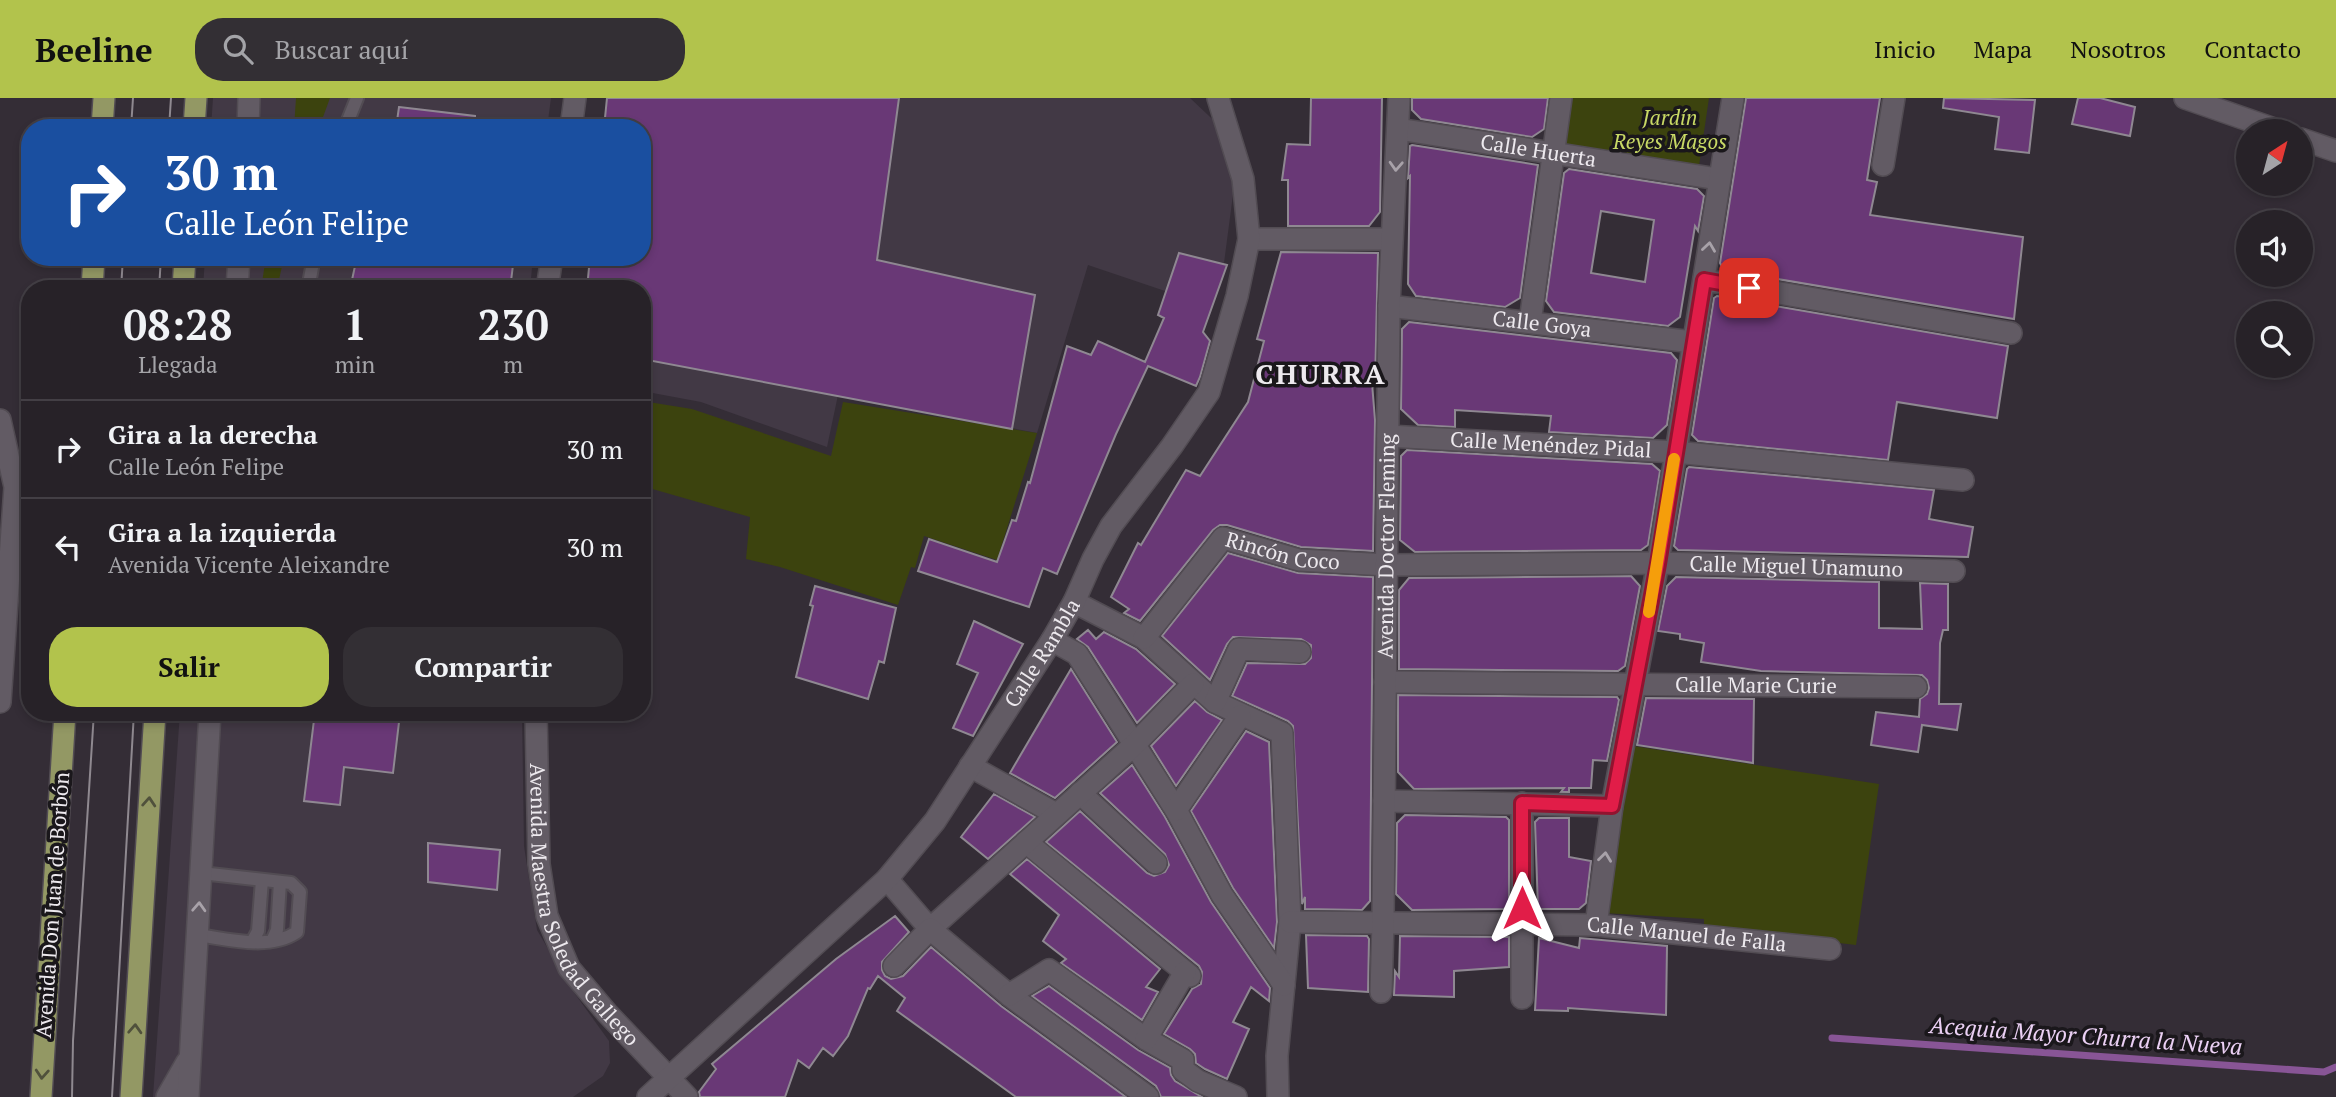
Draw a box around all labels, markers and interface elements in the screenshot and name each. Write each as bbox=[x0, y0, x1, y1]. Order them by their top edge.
search box bbox=[195, 18, 685, 81]
text: Beeline bbox=[35, 28, 153, 71]
icon: search bbox=[219, 30, 257, 68]
text: Buscar aquí bbox=[275, 32, 409, 66]
text: Inicio bbox=[1874, 33, 1936, 65]
text: Mapa bbox=[1974, 33, 2032, 65]
text: Nosotros bbox=[2070, 33, 2166, 65]
text: Contacto bbox=[2204, 33, 2301, 65]
park label: Jardín Reyes Magos bbox=[1612, 103, 1727, 155]
north arrow bbox=[2236, 119, 2314, 196]
map controls bbox=[2236, 119, 2313, 378]
street label: Calle Huerta bbox=[1479, 127, 1599, 173]
text: 30 m bbox=[164, 139, 278, 204]
icon: right bbox=[49, 147, 140, 238]
one-way arrow bbox=[1389, 161, 1404, 172]
text: Calle León Felipe bbox=[164, 202, 409, 244]
button: sound bbox=[2236, 210, 2313, 287]
one-way arrow bbox=[1701, 241, 1716, 253]
pin bbox=[1719, 258, 1779, 318]
icon: arrive bbox=[1730, 269, 1768, 307]
text: 08:28 bbox=[123, 296, 233, 352]
text: 1 bbox=[343, 296, 367, 352]
text: 230 bbox=[478, 296, 549, 352]
button: search bbox=[2236, 301, 2313, 378]
street label: Calle Goya bbox=[1491, 303, 1593, 343]
text: Llegada bbox=[138, 349, 218, 380]
text: min bbox=[335, 349, 375, 380]
text: m bbox=[503, 349, 523, 380]
district label: CHURRA bbox=[1255, 355, 1387, 392]
text: Gira a la derecha bbox=[108, 417, 318, 451]
street label: Calle Menéndez Pidal bbox=[1449, 424, 1652, 464]
icon: right bbox=[49, 430, 87, 468]
text: 30 m bbox=[567, 432, 623, 466]
street label: Avenida Doctor Fleming bbox=[1371, 432, 1401, 659]
text: Calle León Felipe bbox=[108, 451, 284, 482]
text: Gira a la izquierda bbox=[108, 515, 336, 549]
street label: Rincón Coco bbox=[1223, 525, 1340, 575]
icon: left bbox=[49, 528, 87, 566]
text: 30 m bbox=[567, 530, 623, 564]
text: Avenida Vicente Aleixandre bbox=[108, 549, 390, 580]
street label: Calle Miguel Unamuno bbox=[1689, 549, 1903, 583]
street label: Calle Rambla bbox=[997, 593, 1086, 712]
button: Salir bbox=[49, 627, 329, 707]
button: Compartir bbox=[343, 627, 623, 707]
street label: Calle Marie Curie bbox=[1675, 670, 1837, 699]
street label: Avenida Maestra Soledad Gallego bbox=[524, 763, 646, 1052]
street label: Avenida Don Juan de Borbón bbox=[29, 770, 75, 1039]
one-way arrow bbox=[141, 796, 156, 807]
one-way arrow bbox=[1597, 851, 1612, 863]
position arrow bbox=[1485, 871, 1559, 945]
one-way arrow bbox=[191, 901, 206, 912]
street label: Calle Manuel de Falla bbox=[1587, 910, 1788, 957]
water label: Acequia Mayor Churra la Nueva bbox=[1927, 1009, 2243, 1062]
one-way arrow bbox=[128, 1023, 143, 1034]
one-way arrow bbox=[35, 1069, 50, 1080]

